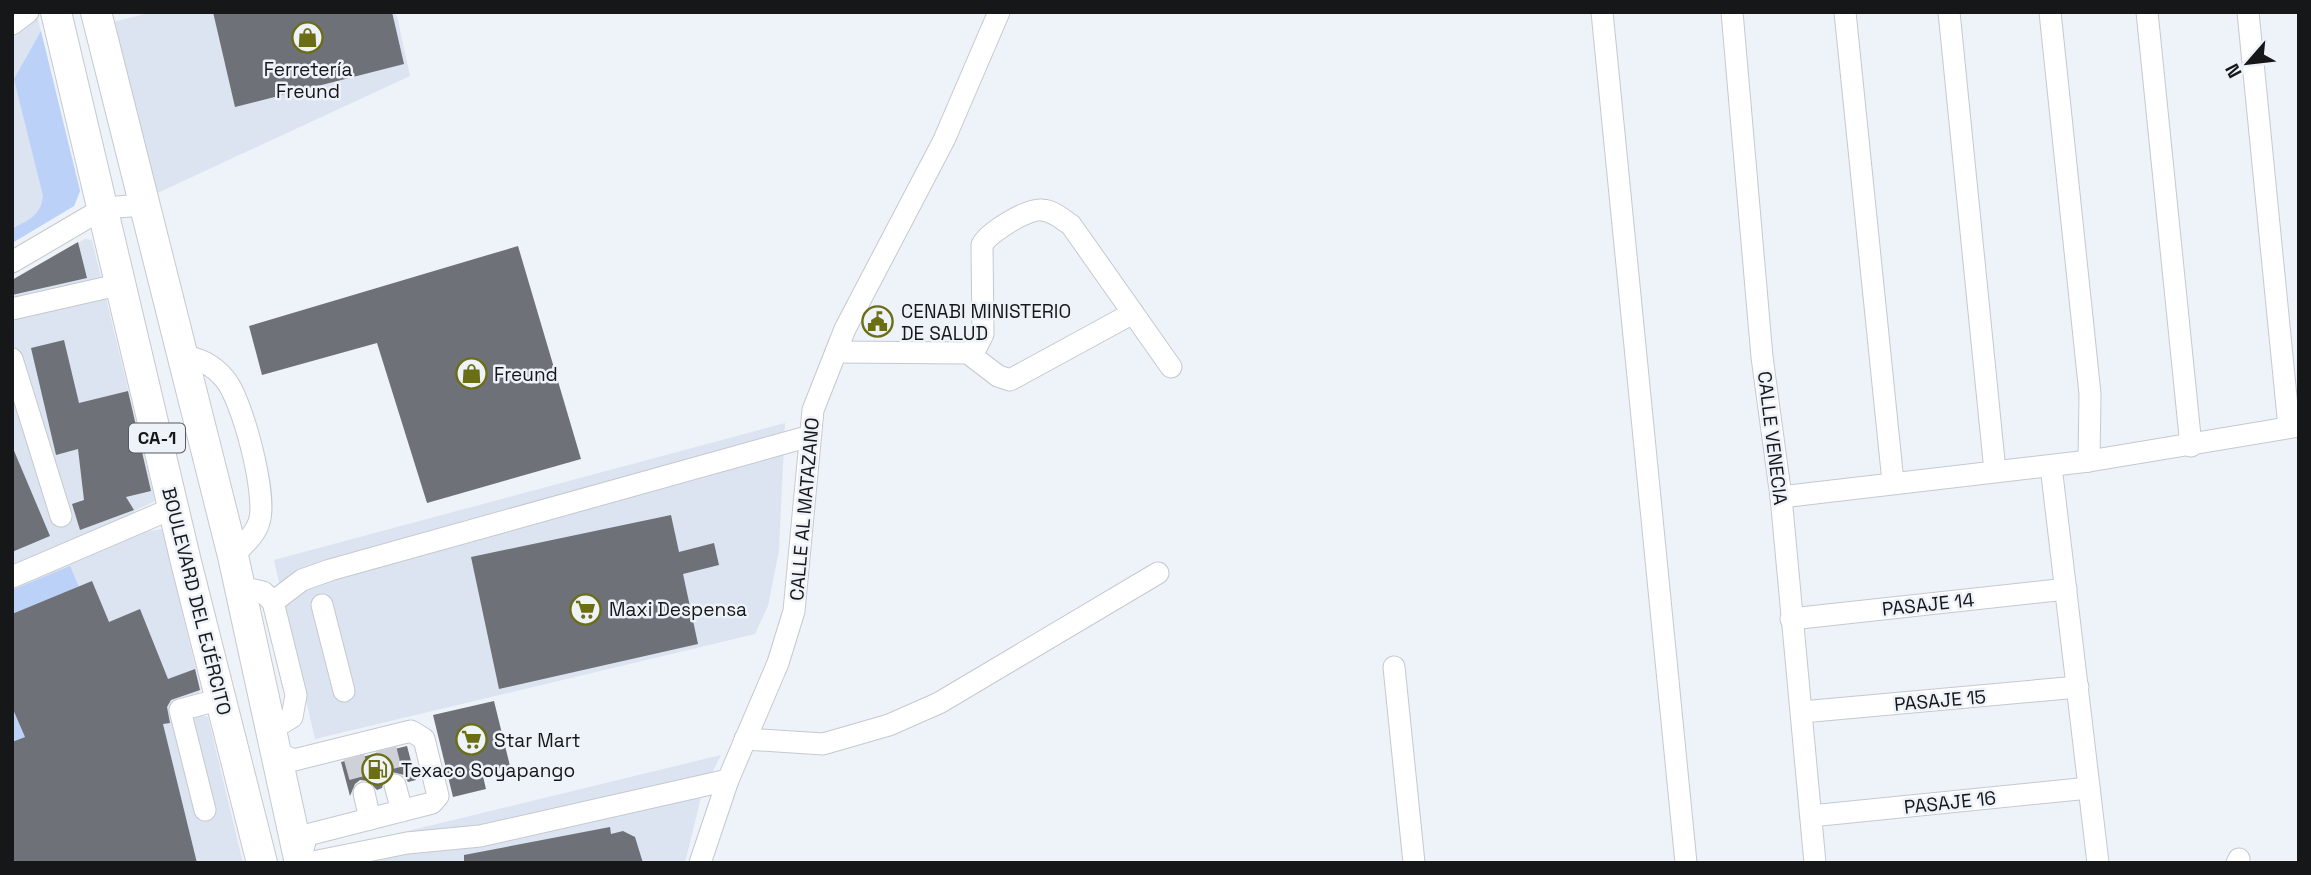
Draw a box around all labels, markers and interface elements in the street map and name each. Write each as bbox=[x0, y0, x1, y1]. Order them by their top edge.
shop icon: Ferretería Freund bbox=[291, 21, 325, 55]
north arrow bbox=[2213, 28, 2283, 98]
place label: Ferretería Freund bbox=[264, 57, 352, 104]
text: N bbox=[2219, 59, 2247, 82]
place label: CENABI MINISTERIO DE SALUD bbox=[901, 299, 1071, 346]
public building icon: CENABI MINISTERIO DE SALUD bbox=[861, 305, 895, 339]
shop icon: Freund bbox=[454, 357, 488, 391]
place label: Freund bbox=[494, 362, 558, 387]
street label: CALLE VENECIA bbox=[1752, 370, 1793, 506]
street label: CALLE AL MATAZANO bbox=[784, 416, 825, 602]
road number: CA-1 bbox=[129, 424, 185, 452]
street label: BOULEVARD DEL EJÉRCITO bbox=[156, 485, 237, 718]
street label: PASAJE 14 bbox=[1881, 587, 1975, 622]
supermarket icon: Maxi Despensa bbox=[569, 592, 603, 626]
place label: Maxi Despensa bbox=[609, 597, 747, 622]
street label: PASAJE 15 bbox=[1893, 684, 1987, 717]
supermarket icon: Star Mart bbox=[454, 723, 488, 757]
place label: Star Mart bbox=[494, 728, 581, 753]
fuel station icon: Texaco Soyapango bbox=[361, 753, 395, 787]
place label: Texaco Soyapango bbox=[401, 758, 575, 783]
street label: PASAJE 16 bbox=[1903, 785, 1997, 820]

